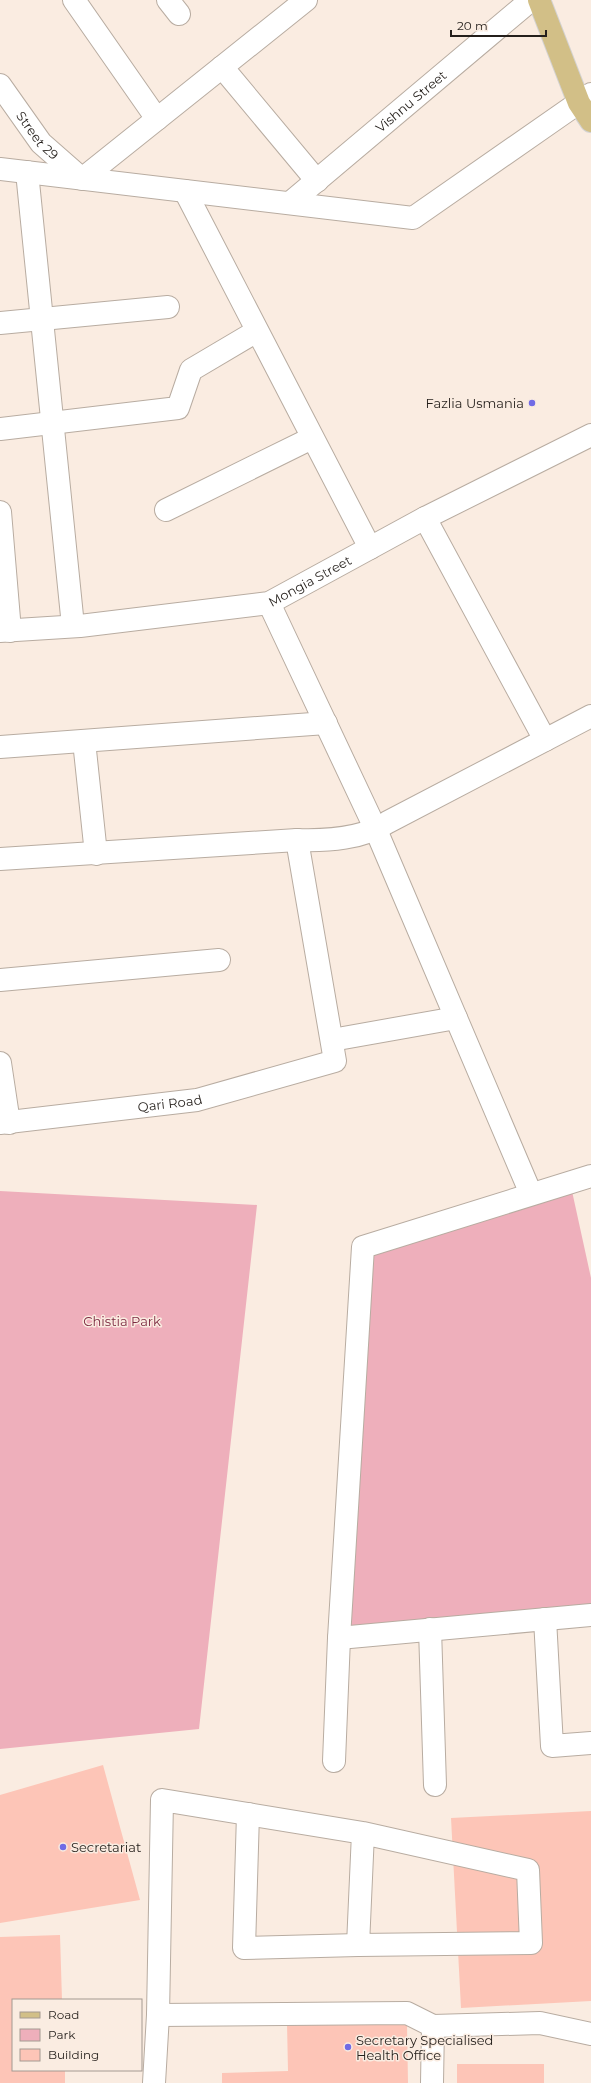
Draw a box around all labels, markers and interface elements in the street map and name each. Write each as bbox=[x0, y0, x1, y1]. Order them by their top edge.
scale bar bbox=[451, 12, 546, 38]
text: 20 m bbox=[457, 18, 488, 33]
street label: Vishnu Street bbox=[372, 67, 450, 136]
street label: Street 29 bbox=[13, 108, 62, 163]
place label: Fazlia Usmania bbox=[426, 395, 524, 411]
marker: Fazlia Usmania bbox=[527, 398, 537, 408]
street label: Mongia Street bbox=[265, 552, 354, 610]
street label: Qari Road bbox=[137, 1091, 204, 1115]
park label: Chistia Park bbox=[83, 1313, 161, 1329]
place label: Secretariat bbox=[71, 1839, 141, 1855]
marker: Secretariat bbox=[58, 1842, 68, 1852]
legend bbox=[12, 1999, 142, 2071]
text: Road bbox=[48, 2007, 79, 2022]
text: Park bbox=[48, 2027, 76, 2042]
place label: Secretary Specialised Health Office bbox=[356, 2032, 493, 2063]
marker: Secretary Specialised Health Office bbox=[343, 2042, 353, 2052]
text: Building bbox=[48, 2047, 99, 2062]

